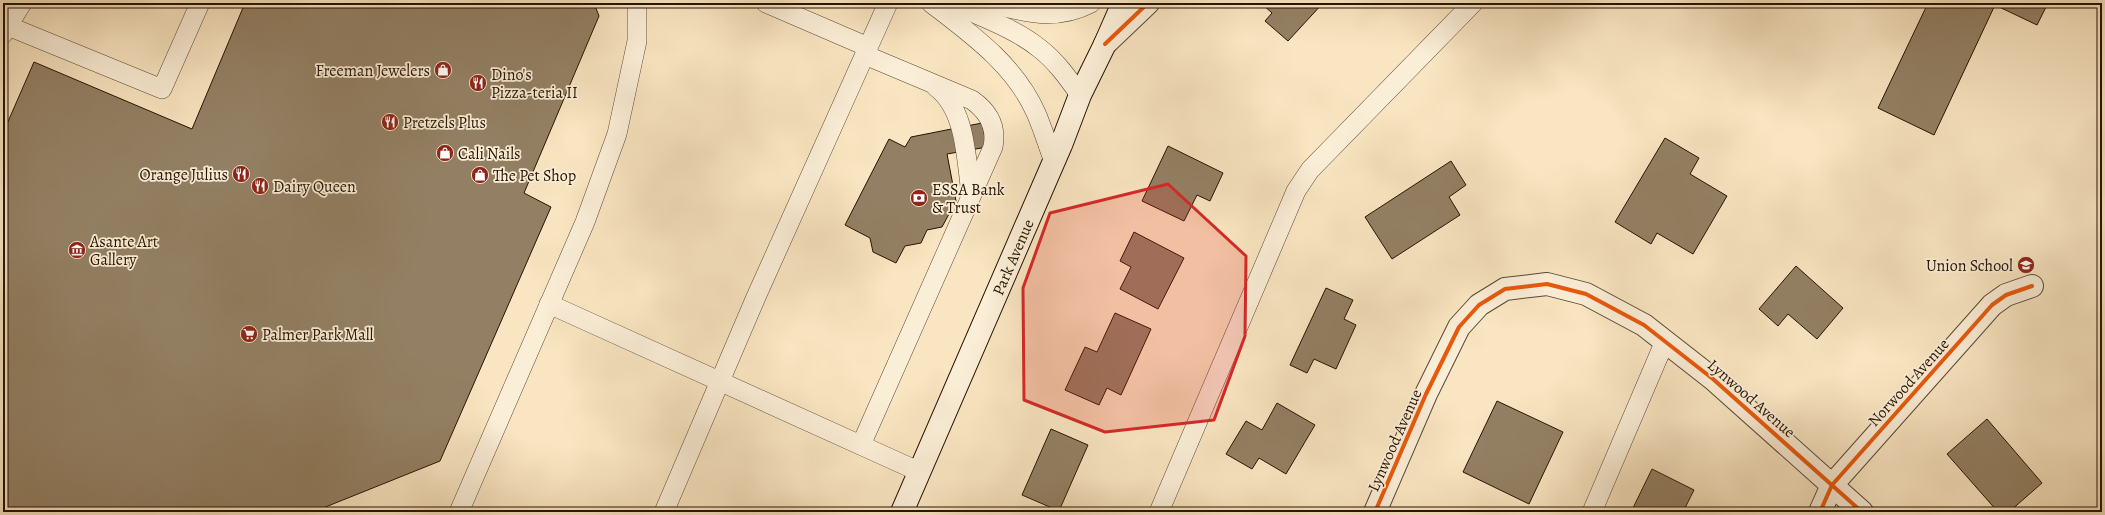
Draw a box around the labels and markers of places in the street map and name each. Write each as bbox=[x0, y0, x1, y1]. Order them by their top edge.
place label: Freeman Jewelers bbox=[316, 60, 430, 82]
shop icon: Freeman Jewelers bbox=[433, 60, 453, 80]
place label: Dino's Pizza-teria II bbox=[491, 64, 578, 104]
restaurant icon: Dino's Pizza-teria II bbox=[468, 73, 488, 93]
restaurant icon: Pretzels Plus bbox=[380, 112, 400, 132]
place label: Pretzels Plus bbox=[403, 112, 486, 134]
shop icon: Cali Nails bbox=[435, 143, 455, 163]
place label: Cali Nails bbox=[458, 143, 521, 165]
place label: Orange Julius bbox=[139, 164, 228, 186]
restaurant icon: Orange Julius bbox=[231, 164, 251, 184]
shop icon: The Pet Shop bbox=[470, 165, 490, 185]
place label: The Pet Shop bbox=[493, 165, 576, 187]
restaurant icon: Dairy Queen bbox=[250, 176, 270, 196]
place label: Dairy Queen bbox=[273, 176, 356, 198]
place label: ESSA Bank & Trust bbox=[932, 179, 1005, 219]
bank icon: ESSA Bank & Trust bbox=[909, 188, 929, 208]
place label: Asante Art Gallery bbox=[89, 231, 158, 271]
museum icon: Asante Art Gallery bbox=[67, 240, 87, 260]
place label: Union School bbox=[1926, 255, 2013, 277]
school or university icon: Union School bbox=[2016, 255, 2036, 275]
supermarket icon: Palmer Park Mall bbox=[239, 324, 259, 344]
place label: Palmer Park Mall bbox=[262, 324, 374, 346]

